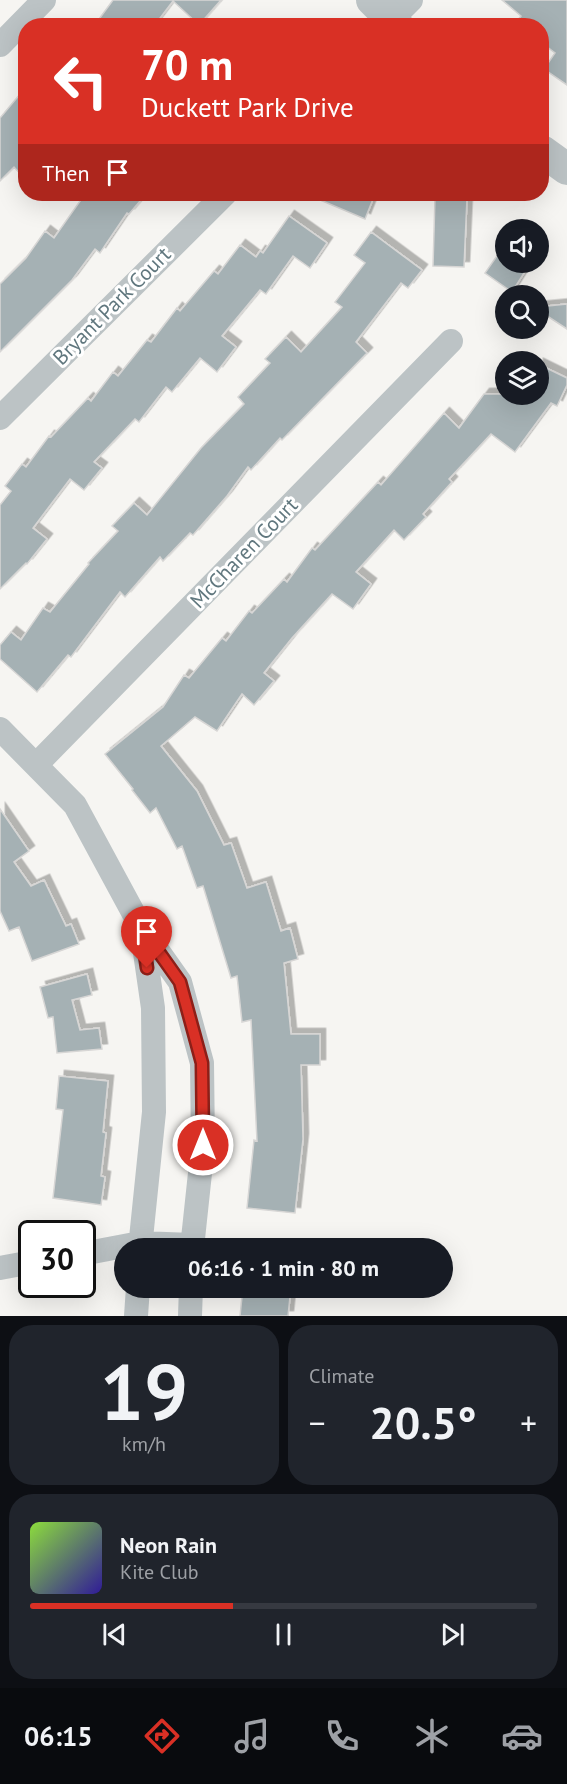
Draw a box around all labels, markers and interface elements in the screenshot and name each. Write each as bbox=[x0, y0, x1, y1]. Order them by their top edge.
text: 70 m bbox=[141, 37, 233, 92]
icon: left bbox=[42, 42, 120, 120]
text: Duckett Park Drive bbox=[141, 90, 354, 124]
icon: arrive bbox=[101, 156, 134, 189]
text: Then bbox=[42, 159, 89, 187]
map controls bbox=[495, 219, 549, 405]
button: sound bbox=[495, 219, 549, 273]
street label: Bryant Park Court bbox=[47, 241, 176, 370]
button: search bbox=[495, 285, 549, 339]
button: layers bbox=[495, 351, 549, 405]
street label: McCharen Court bbox=[184, 492, 303, 614]
pin bbox=[121, 906, 172, 968]
icon: arrive bbox=[130, 915, 163, 948]
position arrow bbox=[171, 1113, 235, 1177]
speed limit sign: 30 bbox=[18, 1220, 96, 1298]
text: 06:16 · 1 min · 80 m bbox=[188, 1254, 379, 1282]
text: 19 bbox=[100, 1341, 188, 1442]
text: Climate bbox=[309, 1363, 375, 1389]
text: 20.5° bbox=[369, 1393, 477, 1451]
text: − bbox=[309, 1401, 326, 1444]
text: + bbox=[520, 1401, 537, 1444]
text: km/h bbox=[122, 1431, 166, 1457]
text: Neon Rain bbox=[120, 1531, 217, 1559]
text: Kite Club bbox=[120, 1559, 198, 1585]
icon: previous bbox=[98, 1618, 131, 1651]
icon: pause bbox=[267, 1618, 300, 1651]
icon: next bbox=[436, 1618, 469, 1651]
icon: directions bbox=[141, 1715, 183, 1757]
icon: music bbox=[231, 1715, 273, 1757]
icon: phone bbox=[321, 1715, 363, 1757]
icon: climate bbox=[411, 1715, 453, 1757]
icon: car bbox=[501, 1715, 543, 1757]
text: 06:15 bbox=[24, 1719, 93, 1753]

